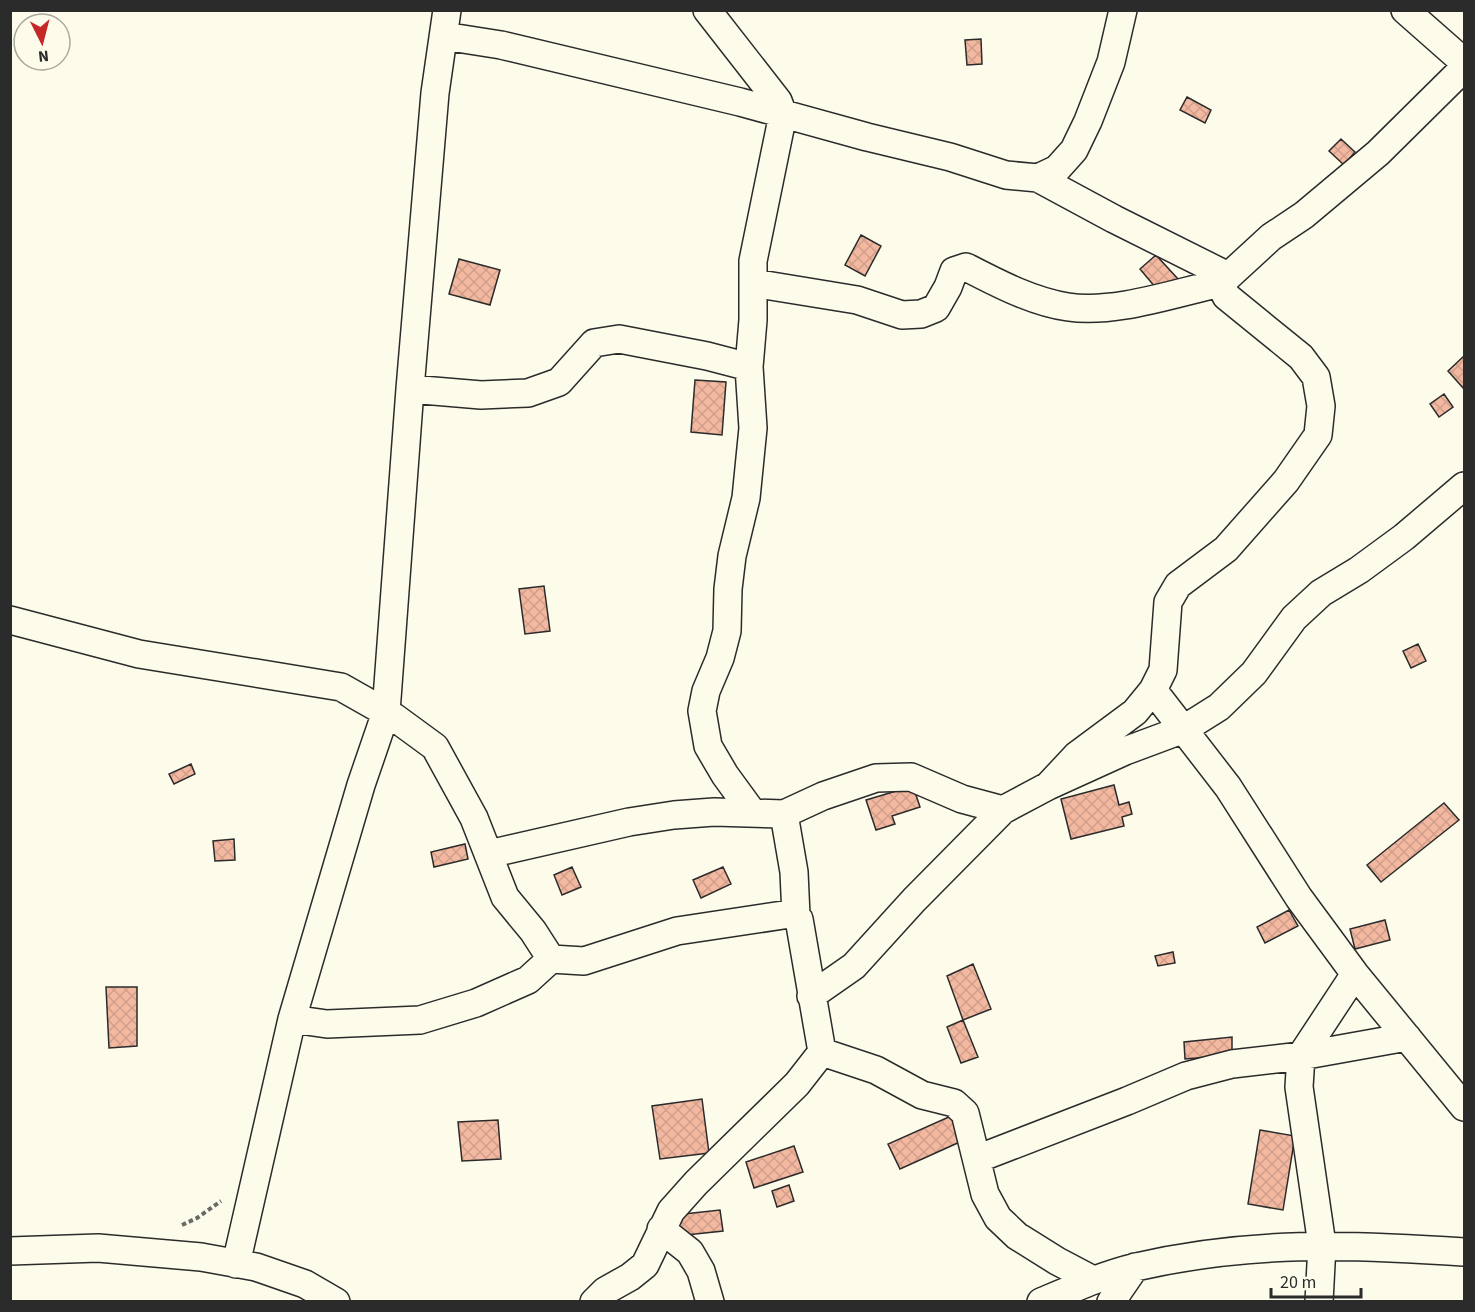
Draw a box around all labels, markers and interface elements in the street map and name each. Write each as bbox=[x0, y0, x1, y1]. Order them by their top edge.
north arrow bbox=[12, 12, 72, 72]
text: N bbox=[37, 44, 50, 67]
scale bar bbox=[1271, 1261, 1361, 1299]
text: 20 m bbox=[1280, 1270, 1316, 1295]

